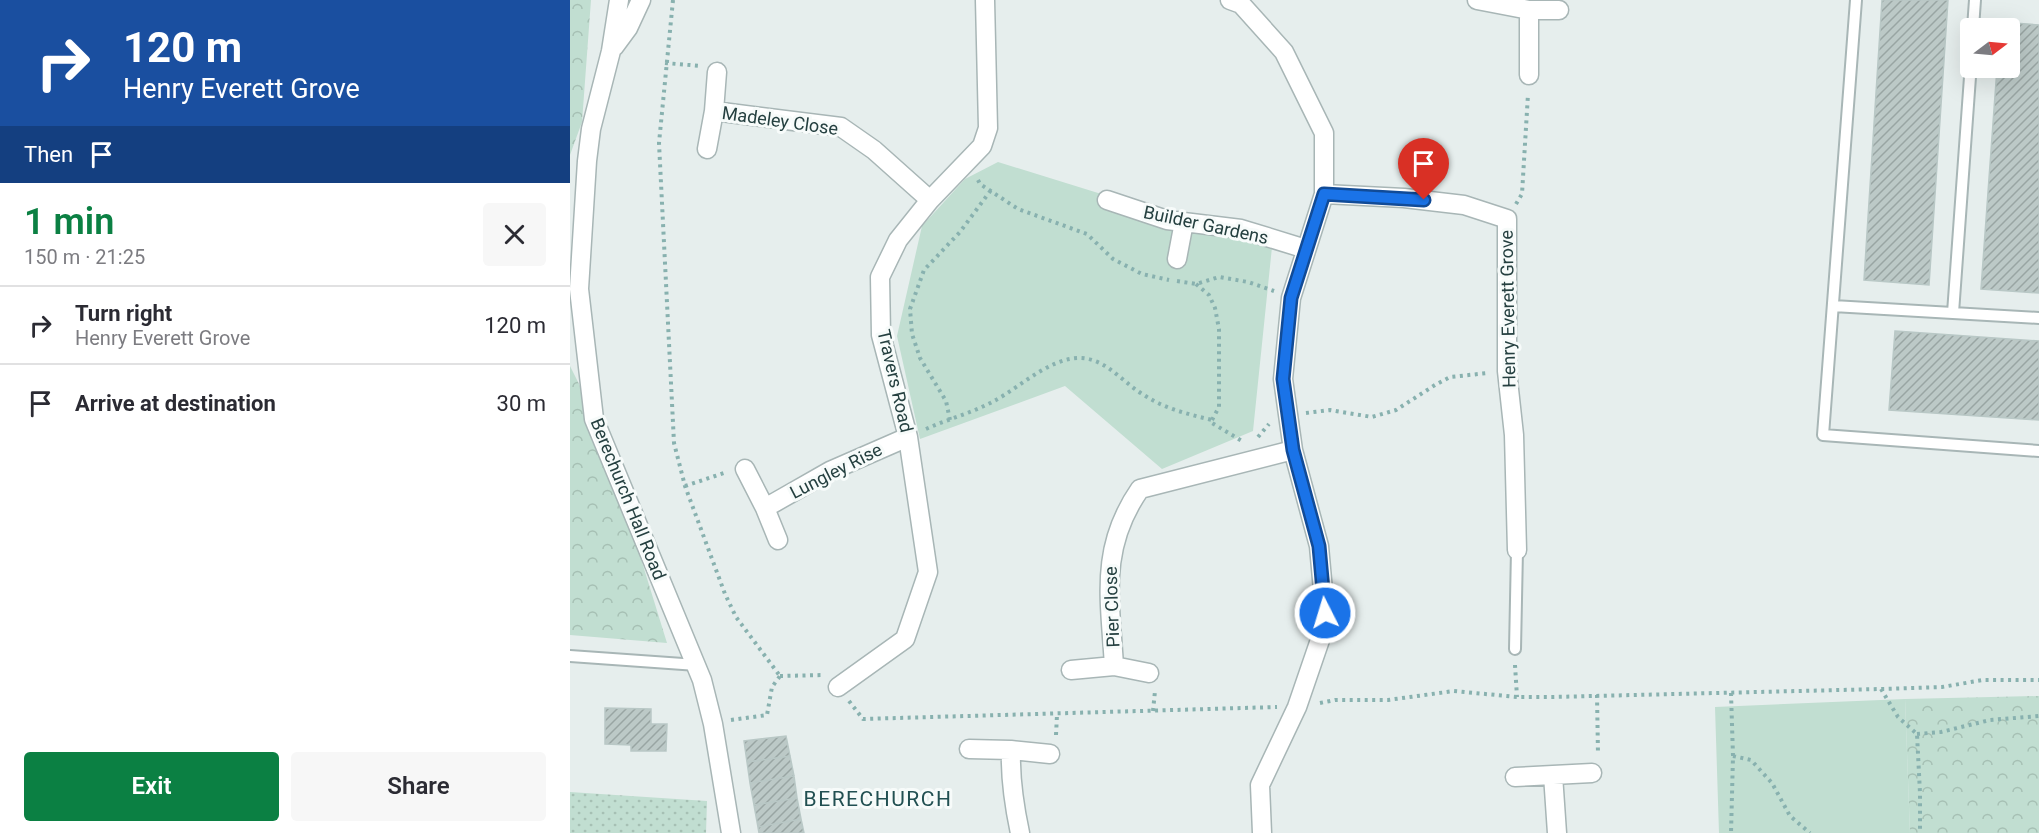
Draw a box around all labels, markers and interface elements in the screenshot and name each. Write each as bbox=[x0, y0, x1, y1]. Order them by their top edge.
north arrow bbox=[1960, 18, 2020, 78]
map controls bbox=[1960, 18, 2020, 78]
text: 120 m bbox=[123, 23, 242, 72]
icon: right bbox=[24, 24, 102, 102]
text: Henry Everett Grove bbox=[123, 73, 360, 105]
street label: Madeley Close bbox=[721, 102, 840, 139]
icon: arrive bbox=[85, 138, 118, 171]
pin bbox=[1398, 138, 1449, 200]
text: Then bbox=[24, 142, 73, 167]
icon: arrive bbox=[1407, 147, 1440, 180]
text: 1 min bbox=[24, 201, 114, 243]
street label: Builder Gardens bbox=[1142, 201, 1270, 248]
button: close bbox=[483, 203, 546, 266]
street label: Henry Everett Grove bbox=[1496, 230, 1519, 388]
text: 150 m · 21:25 bbox=[24, 245, 145, 269]
text: Turn right bbox=[75, 301, 172, 326]
icon: right bbox=[24, 309, 57, 342]
text: 120 m bbox=[484, 313, 546, 338]
text: Henry Everett Grove bbox=[75, 326, 250, 350]
street label: Travers Road bbox=[873, 327, 918, 434]
icon: arrive bbox=[24, 387, 57, 420]
text: Arrive at destination bbox=[75, 391, 276, 416]
text: 30 m bbox=[497, 391, 546, 416]
street label: Berechurch Hall Road bbox=[586, 415, 670, 583]
street label: Lungley Rise bbox=[786, 438, 885, 503]
street label: Pier Close bbox=[1100, 566, 1123, 648]
position arrow bbox=[1293, 581, 1357, 645]
button: Exit bbox=[24, 752, 279, 821]
button: Share bbox=[291, 752, 546, 821]
district label: BERECHURCH bbox=[804, 787, 952, 811]

